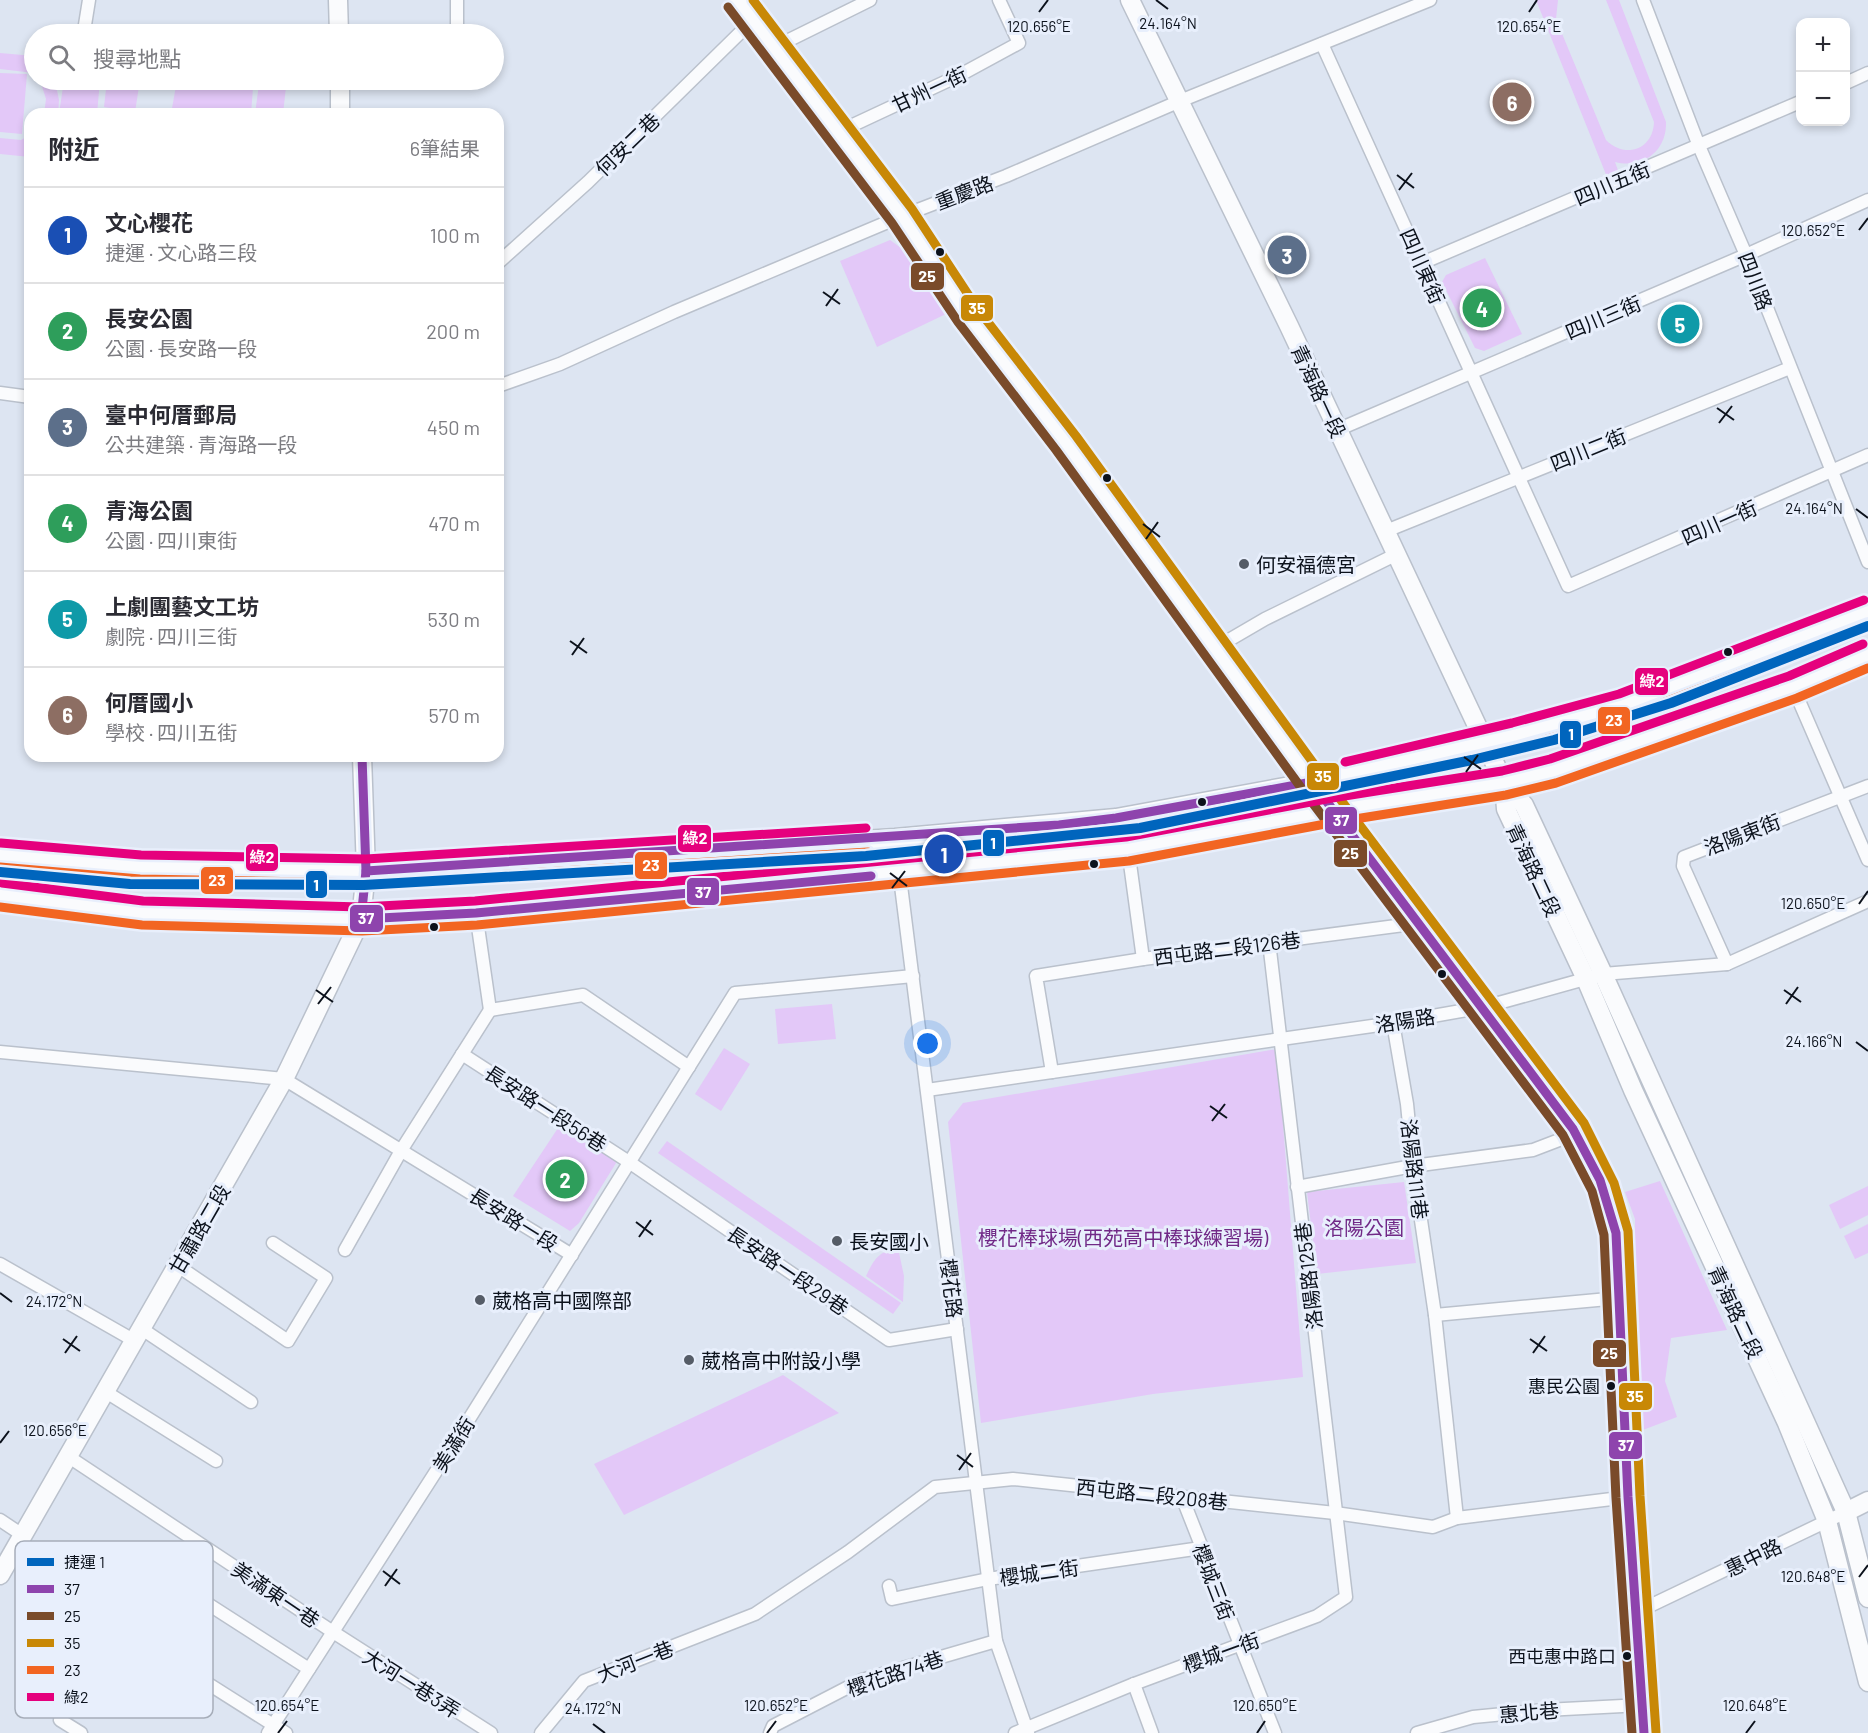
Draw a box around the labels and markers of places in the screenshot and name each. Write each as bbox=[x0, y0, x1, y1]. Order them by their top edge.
pin: 6 bbox=[1492, 80, 1532, 124]
pin: 3 bbox=[1268, 232, 1306, 278]
unlabelled marker bbox=[934, 246, 946, 258]
pin: 4 bbox=[1462, 286, 1502, 330]
pin: 5 bbox=[1660, 302, 1700, 346]
unlabelled marker bbox=[1101, 472, 1113, 484]
place label: 何安福德宮 bbox=[1256, 552, 1356, 576]
marker: 何安福德宮 bbox=[1237, 557, 1251, 571]
unlabelled marker bbox=[1722, 646, 1734, 658]
unlabelled marker bbox=[1196, 796, 1208, 808]
pin: 1 bbox=[924, 832, 964, 876]
unlabelled marker bbox=[1088, 858, 1100, 870]
unlabelled marker bbox=[428, 921, 440, 933]
unlabelled marker bbox=[1436, 968, 1448, 980]
pin: 2 bbox=[546, 1156, 584, 1202]
place label: 長安國小 bbox=[849, 1229, 929, 1253]
marker: 長安國小 bbox=[830, 1234, 844, 1248]
place label: 葳格高中國際部 bbox=[492, 1288, 632, 1312]
marker: 葳格高中國際部 bbox=[473, 1293, 487, 1307]
place label: 葳格高中附設小學 bbox=[701, 1348, 861, 1372]
marker: 葳格高中附設小學 bbox=[682, 1353, 696, 1367]
place label: 惠民公園 bbox=[1528, 1375, 1600, 1397]
marker: 惠民公園 bbox=[1605, 1380, 1617, 1392]
place label: 西屯惠中路口 bbox=[1508, 1645, 1616, 1667]
marker: 西屯惠中路口 bbox=[1621, 1650, 1633, 1662]

